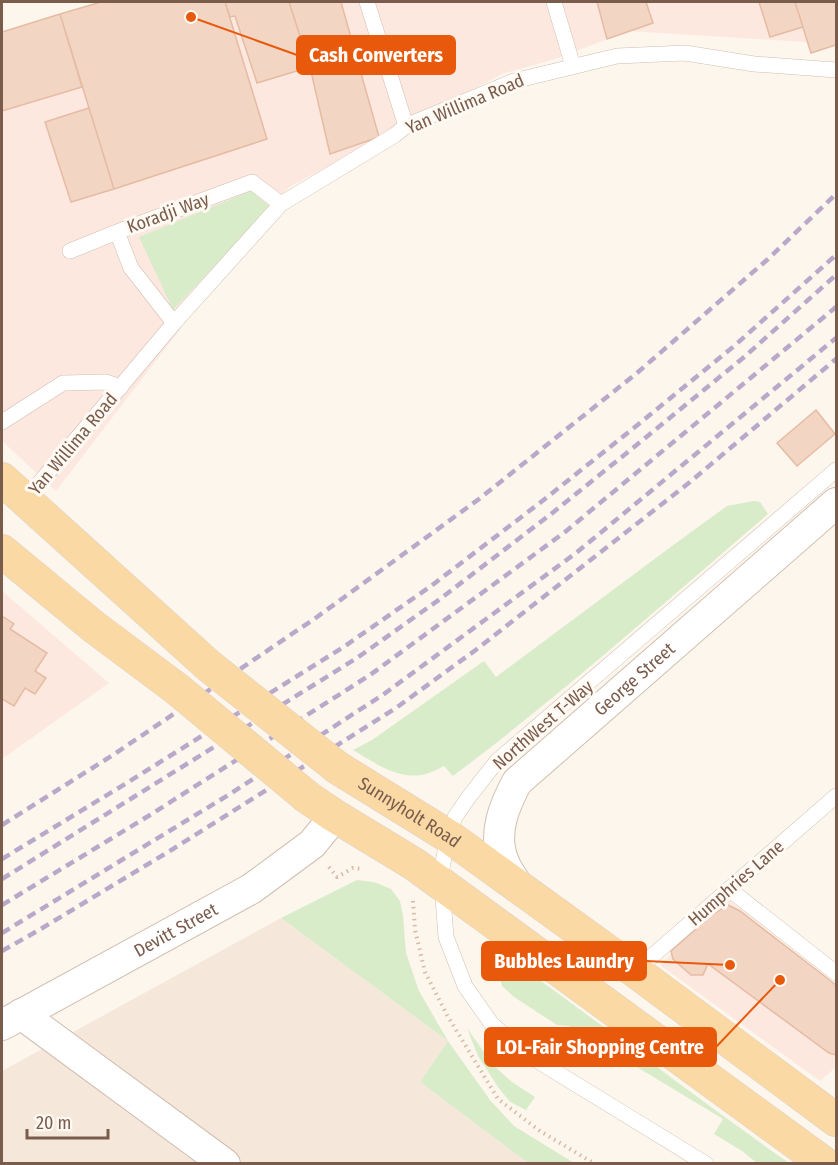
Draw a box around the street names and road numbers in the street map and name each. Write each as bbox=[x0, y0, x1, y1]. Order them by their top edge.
street label: Yan Willima Road bbox=[403, 69, 527, 139]
street label: Koradji Way bbox=[124, 188, 212, 238]
street label: Yan Willima Road bbox=[24, 389, 122, 499]
street label: George Street bbox=[589, 638, 680, 721]
street label: NorthWest T-Way bbox=[488, 675, 598, 775]
street label: Sunnyholt Road bbox=[354, 772, 465, 852]
street label: Humphries Lane bbox=[684, 835, 789, 931]
street label: Devitt Street bbox=[130, 898, 222, 962]

